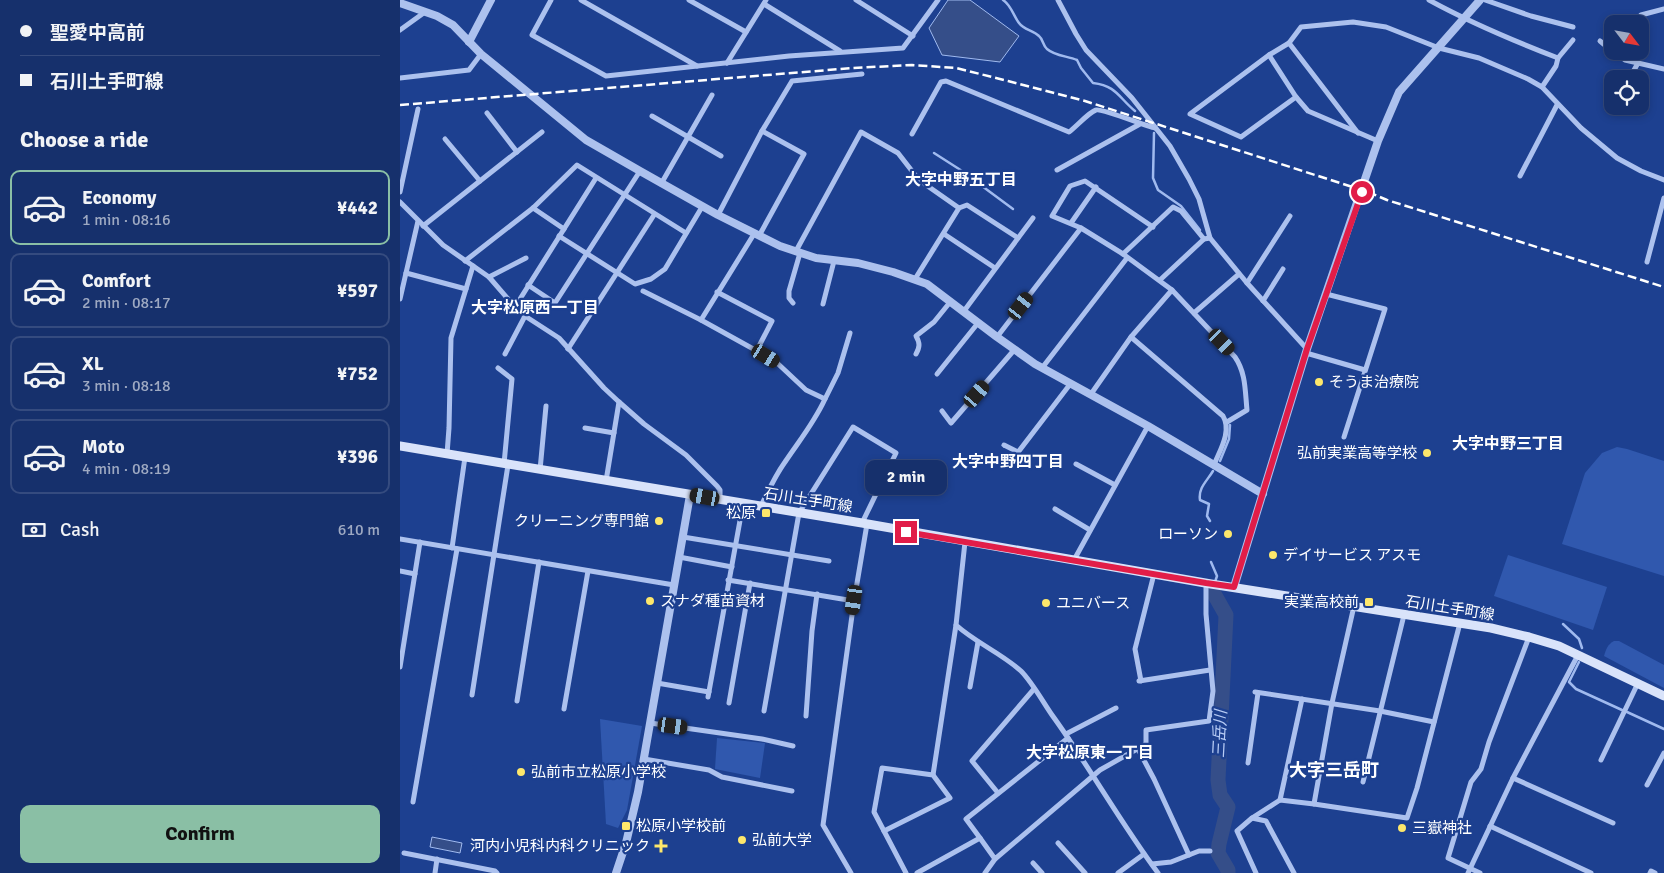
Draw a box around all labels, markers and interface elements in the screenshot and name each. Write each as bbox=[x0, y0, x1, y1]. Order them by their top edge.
north arrow bbox=[1604, 15, 1649, 60]
map controls bbox=[1604, 15, 1649, 115]
text: 聖愛中高前 bbox=[50, 21, 145, 45]
text: 石川土手町線 bbox=[50, 70, 164, 94]
button: locate bbox=[1604, 70, 1649, 115]
text: Choose a ride bbox=[20, 126, 148, 153]
district label: 大字中野五丁目 bbox=[905, 170, 1017, 190]
route start bbox=[1351, 181, 1373, 203]
icon: car bbox=[22, 185, 67, 230]
text: Economy bbox=[82, 186, 156, 210]
text: ¥442 bbox=[337, 196, 378, 220]
text: 1 min · 08:16 bbox=[82, 210, 171, 230]
icon: car bbox=[22, 268, 67, 313]
text: Comfort bbox=[82, 269, 151, 293]
text: ¥597 bbox=[337, 279, 378, 303]
car bbox=[1005, 290, 1036, 322]
text: 2 min · 08:17 bbox=[82, 293, 171, 313]
district label: 大字松原西一丁目 bbox=[471, 298, 599, 318]
car bbox=[1206, 326, 1237, 358]
car bbox=[749, 342, 782, 370]
icon: car bbox=[22, 351, 67, 396]
text: XL bbox=[82, 352, 104, 376]
text: ¥752 bbox=[337, 362, 378, 386]
place label: そうま治療院 bbox=[1329, 373, 1419, 391]
text: 3 min · 08:18 bbox=[82, 376, 171, 396]
marker: そうま治療院 bbox=[1313, 376, 1325, 388]
car bbox=[961, 378, 992, 410]
icon: car bbox=[22, 434, 67, 479]
district label: 大字中野三丁目 bbox=[1452, 434, 1564, 454]
text: Moto bbox=[82, 435, 125, 459]
place label: 弘前実業高等学校 bbox=[1297, 444, 1417, 462]
text: ¥396 bbox=[337, 445, 378, 469]
marker: 弘前実業高等学校 bbox=[1421, 447, 1433, 459]
district label: 大字中野四丁目 bbox=[952, 452, 1064, 472]
text: 4 min · 08:19 bbox=[82, 459, 171, 479]
callout: 2 min bbox=[865, 460, 947, 494]
text: 2 min bbox=[887, 467, 925, 487]
street label: 石川土手町線 bbox=[762, 484, 854, 516]
car bbox=[688, 487, 721, 507]
place label: 松原 bbox=[726, 504, 756, 522]
marker: 松原 bbox=[760, 507, 772, 519]
place label: クリーニング専門館 bbox=[514, 512, 649, 530]
marker: クリーニング専門館 bbox=[653, 515, 665, 527]
icon: cash bbox=[20, 516, 48, 544]
text: Cash bbox=[60, 518, 100, 542]
text: 610 m bbox=[338, 520, 380, 540]
route end bbox=[895, 521, 917, 543]
place label: ローソン bbox=[1158, 525, 1218, 543]
marker: ローソン bbox=[1222, 528, 1234, 540]
place label: デイサービス アスモ bbox=[1283, 546, 1421, 564]
marker: デイサービス アスモ bbox=[1267, 549, 1279, 561]
car bbox=[844, 584, 863, 616]
place label: スナダ種苗資材 bbox=[660, 592, 765, 610]
street label: 石川土手町線 bbox=[1404, 592, 1496, 624]
place label: 実業高校前 bbox=[1284, 593, 1359, 611]
place label: ユニバース bbox=[1056, 594, 1130, 612]
marker: スナダ種苗資材 bbox=[644, 595, 656, 607]
marker: 実業高校前 bbox=[1363, 596, 1375, 608]
marker: ユニバース bbox=[1040, 597, 1052, 609]
water label: 三岳川 bbox=[1209, 708, 1231, 758]
car bbox=[657, 716, 688, 736]
district label: 大字松原東一丁目 bbox=[1026, 743, 1154, 763]
district label: 大字三岳町 bbox=[1289, 759, 1379, 781]
place label: 弘前市立松原小学校 bbox=[531, 763, 666, 781]
marker: 弘前市立松原小学校 bbox=[515, 766, 527, 778]
button: Confirm bbox=[20, 805, 380, 863]
place label: 松原小学校前 bbox=[636, 817, 726, 835]
place label: 三嶽神社 bbox=[1412, 819, 1472, 837]
marker: 松原小学校前 bbox=[620, 820, 632, 832]
marker: 三嶽神社 bbox=[1396, 822, 1408, 834]
place label: 弘前大学 bbox=[752, 831, 812, 849]
marker: 弘前大学 bbox=[736, 834, 748, 846]
place label: 河内小児科内科クリニック bbox=[470, 837, 650, 855]
marker: 河内小児科内科クリニック bbox=[654, 839, 668, 853]

